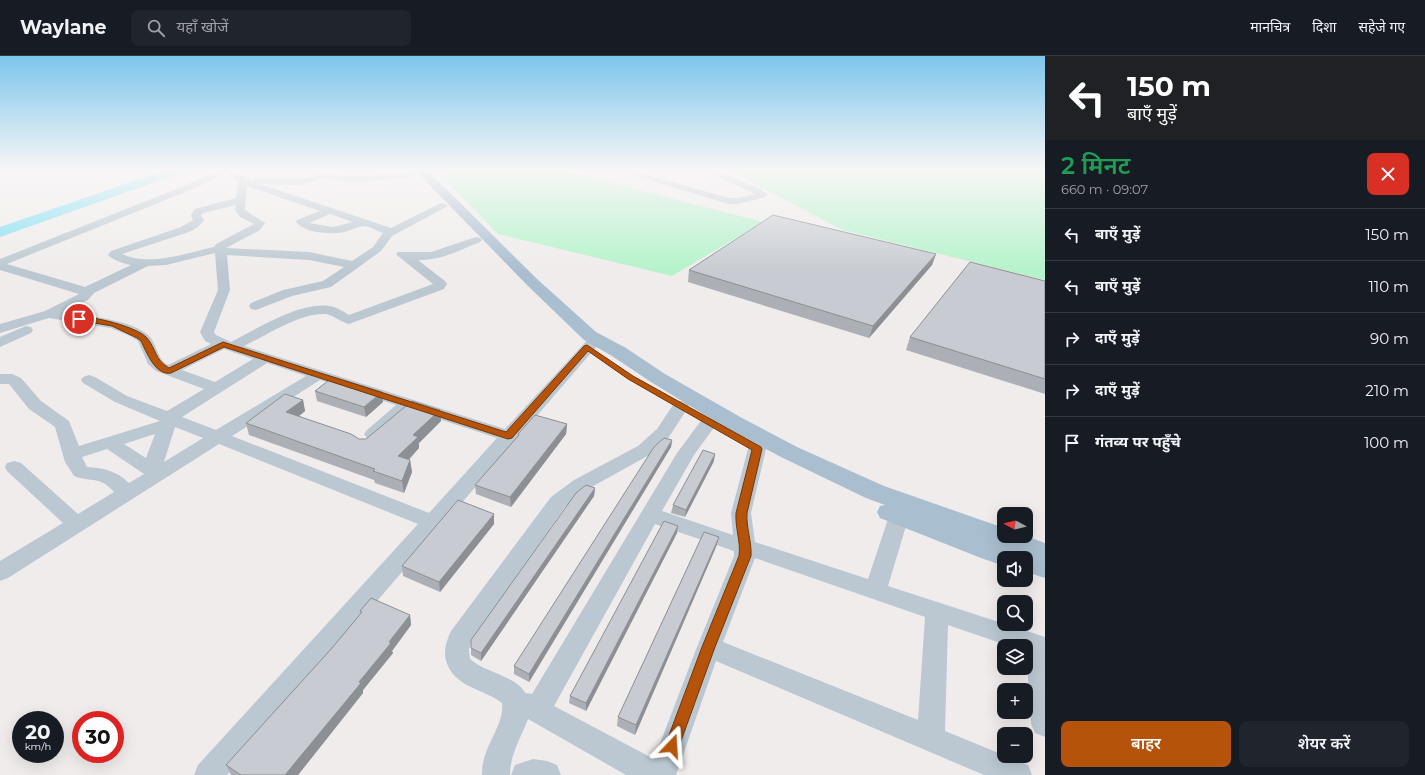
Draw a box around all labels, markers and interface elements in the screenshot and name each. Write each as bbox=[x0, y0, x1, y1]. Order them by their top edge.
search box bbox=[131, 10, 411, 46]
text: Waylane bbox=[20, 16, 107, 39]
icon: search bbox=[145, 17, 167, 39]
text: यहाँ खोजें bbox=[177, 17, 228, 36]
text: मानचित्र bbox=[1250, 18, 1290, 36]
text: दिशा bbox=[1312, 18, 1336, 36]
text: सहेजे गए bbox=[1358, 18, 1405, 36]
text: 150 m bbox=[1127, 69, 1211, 103]
icon: left bbox=[1061, 72, 1113, 124]
text: बाएँ मुड़ें bbox=[1127, 103, 1177, 125]
text: 2 मिनट bbox=[1061, 151, 1130, 180]
button: close bbox=[1367, 153, 1409, 195]
text: 660 m · 09:07 bbox=[1061, 181, 1148, 197]
icon: left bbox=[1061, 224, 1083, 246]
text: बाएँ मुड़ें bbox=[1095, 224, 1140, 243]
text: 150 m bbox=[1365, 225, 1409, 244]
icon: left bbox=[1061, 276, 1083, 298]
text: बाएँ मुड़ें bbox=[1095, 276, 1140, 295]
text: 110 m bbox=[1368, 277, 1409, 296]
pin bbox=[62, 302, 96, 336]
icon: arrive bbox=[68, 308, 90, 330]
icon: right bbox=[1061, 328, 1083, 350]
text: दाएँ मुड़ें bbox=[1095, 328, 1140, 347]
text: 90 m bbox=[1370, 329, 1409, 348]
icon: right bbox=[1061, 380, 1083, 402]
text: दाएँ मुड़ें bbox=[1095, 380, 1140, 399]
text: 210 m bbox=[1365, 381, 1409, 400]
icon: arrive bbox=[1061, 432, 1083, 454]
text: गंतव्य पर पहुँचे bbox=[1095, 432, 1181, 451]
text: 100 m bbox=[1364, 433, 1409, 452]
north arrow bbox=[997, 507, 1033, 543]
map controls bbox=[997, 507, 1033, 763]
button: sound bbox=[997, 551, 1033, 587]
button: search bbox=[997, 595, 1033, 631]
button: layers bbox=[997, 639, 1033, 675]
button: + bbox=[997, 683, 1033, 719]
speed limit sign: 30 bbox=[72, 711, 124, 763]
text: 20 bbox=[25, 720, 51, 744]
button: बाहर bbox=[1061, 721, 1231, 767]
button: शेयर करें bbox=[1239, 721, 1409, 767]
position arrow bbox=[651, 725, 693, 767]
button: − bbox=[997, 727, 1033, 763]
text: km/h bbox=[25, 740, 51, 753]

